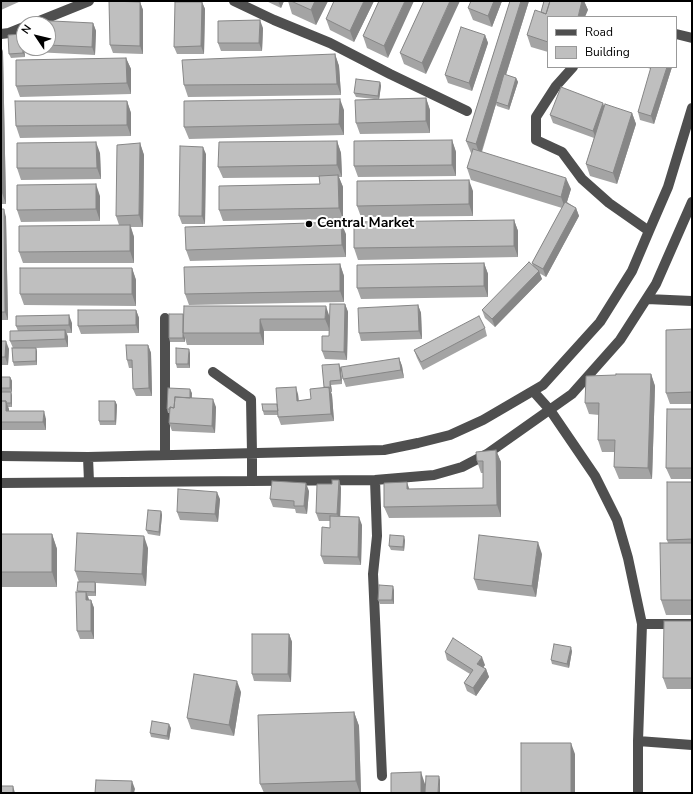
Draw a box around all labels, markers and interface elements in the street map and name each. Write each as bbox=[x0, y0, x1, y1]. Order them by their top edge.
north arrow bbox=[16, 16, 56, 56]
legend bbox=[547, 16, 677, 68]
text: N bbox=[18, 22, 35, 37]
text: Road bbox=[585, 24, 613, 40]
text: Building bbox=[585, 44, 630, 60]
place label: Central Market bbox=[317, 216, 414, 232]
marker: Central Market bbox=[304, 219, 314, 229]

